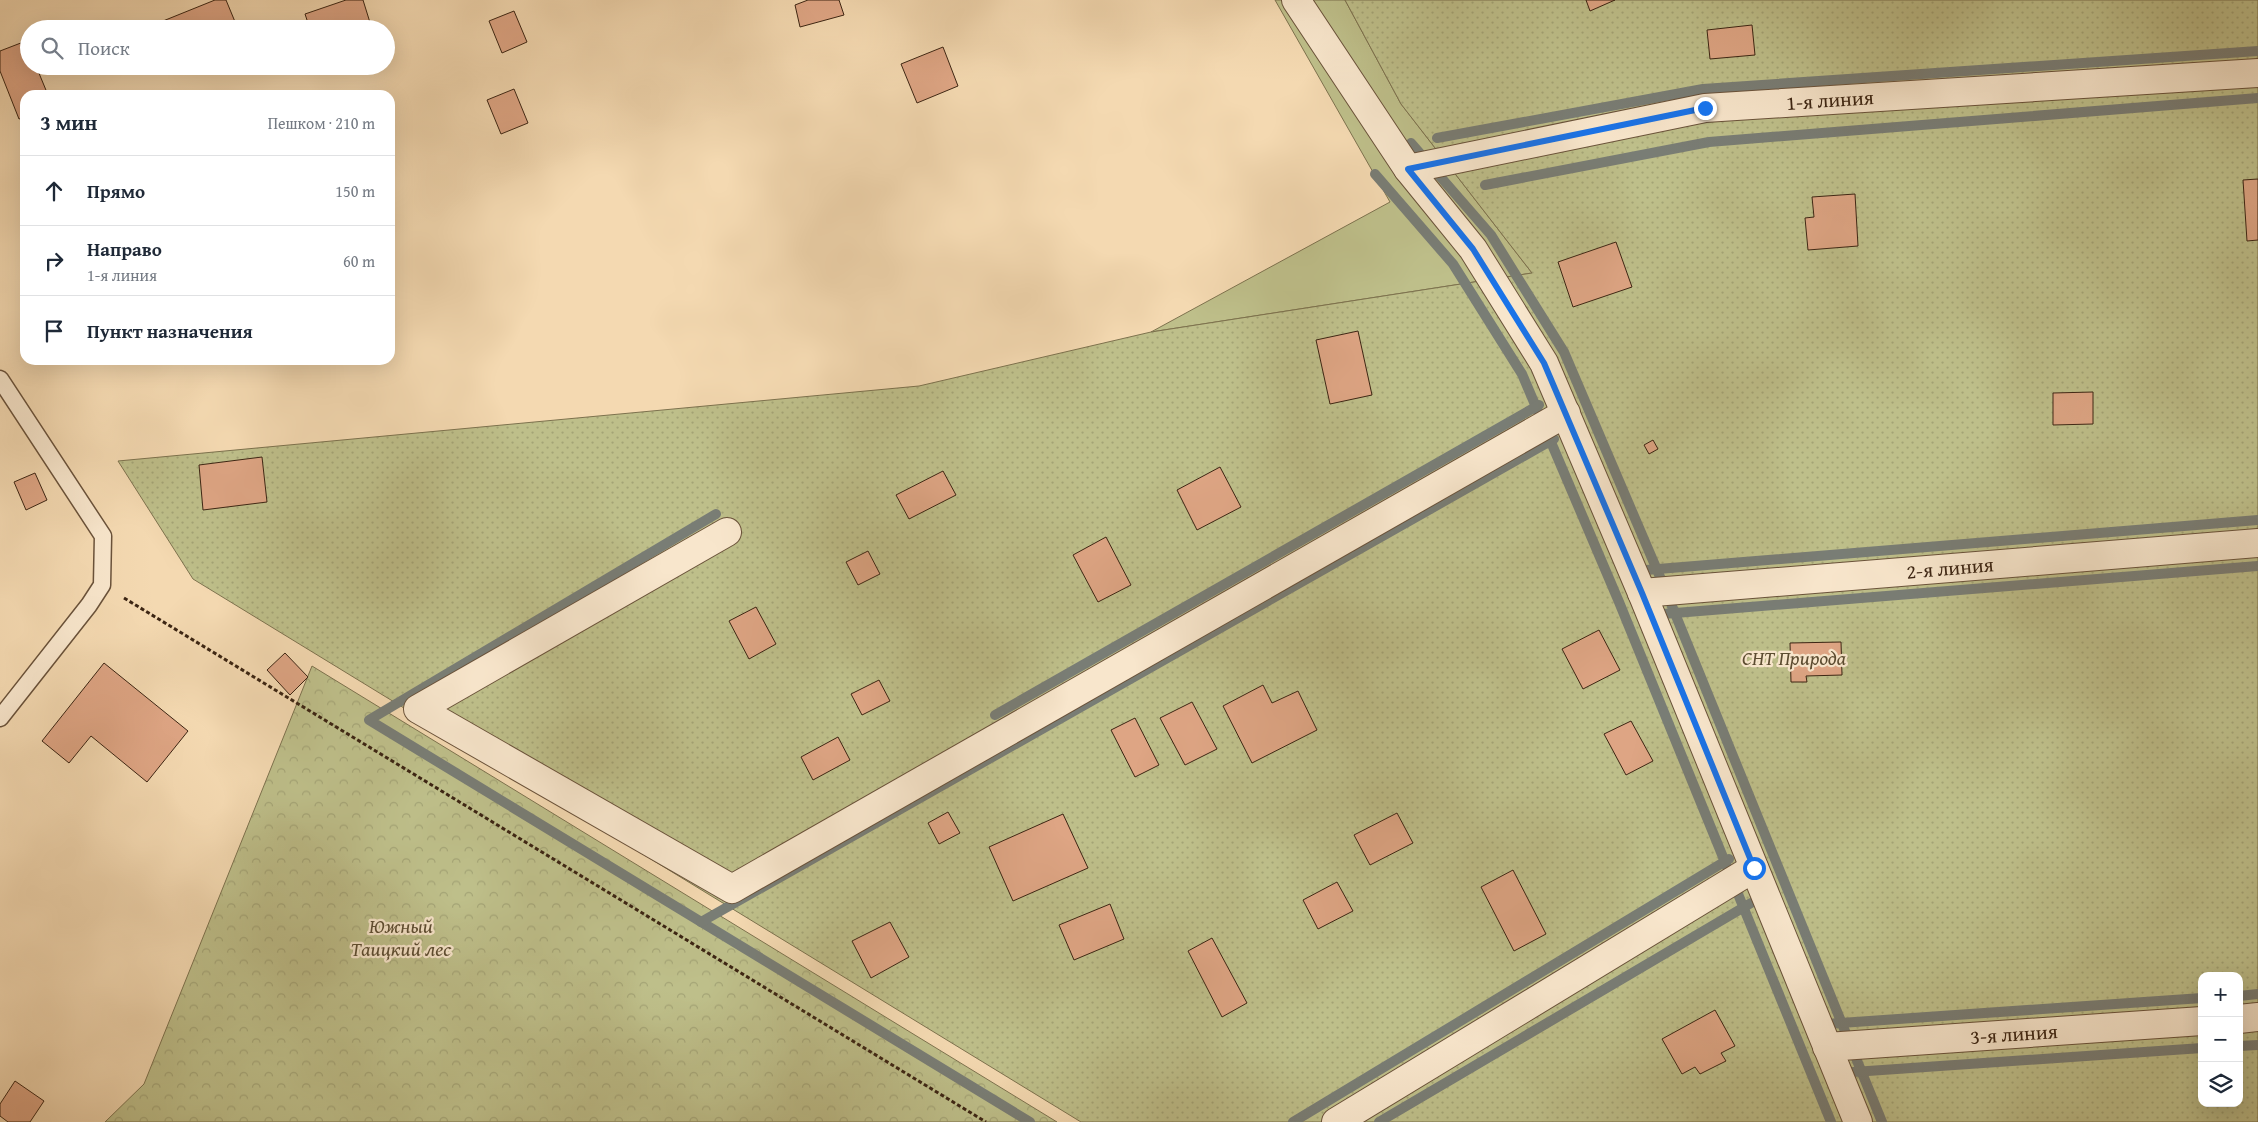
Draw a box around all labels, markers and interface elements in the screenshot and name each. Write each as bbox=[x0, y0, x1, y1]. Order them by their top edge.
search box bbox=[20, 20, 395, 75]
icon: search bbox=[38, 34, 66, 62]
text: Поиск bbox=[78, 34, 130, 62]
street label: 1-я линия bbox=[1785, 82, 1875, 117]
route end bbox=[1694, 97, 1717, 120]
text: 3 мин bbox=[40, 107, 97, 138]
text: Пешком · 210 m bbox=[268, 111, 375, 135]
icon: ahead bbox=[40, 177, 68, 205]
text: Прямо bbox=[87, 177, 145, 205]
text: 150 m bbox=[335, 179, 375, 203]
text: Направо bbox=[87, 235, 162, 263]
icon: right bbox=[40, 247, 68, 275]
text: 60 m bbox=[343, 249, 375, 273]
text: 1-я линия bbox=[87, 263, 157, 287]
icon: arrive bbox=[40, 317, 68, 345]
text: Пункт назначения bbox=[87, 317, 253, 345]
street label: 2-я линия bbox=[1905, 549, 1995, 586]
park label: СНТ Природа bbox=[1742, 643, 1847, 672]
route start bbox=[1743, 857, 1766, 880]
park label: Южный Таицкий лес bbox=[351, 911, 452, 963]
map controls bbox=[2198, 972, 2243, 1107]
button: + bbox=[2198, 972, 2243, 1017]
street label: 3-я линия bbox=[1969, 1016, 2059, 1051]
button: − bbox=[2198, 1017, 2243, 1062]
button: layers bbox=[2198, 1062, 2243, 1107]

